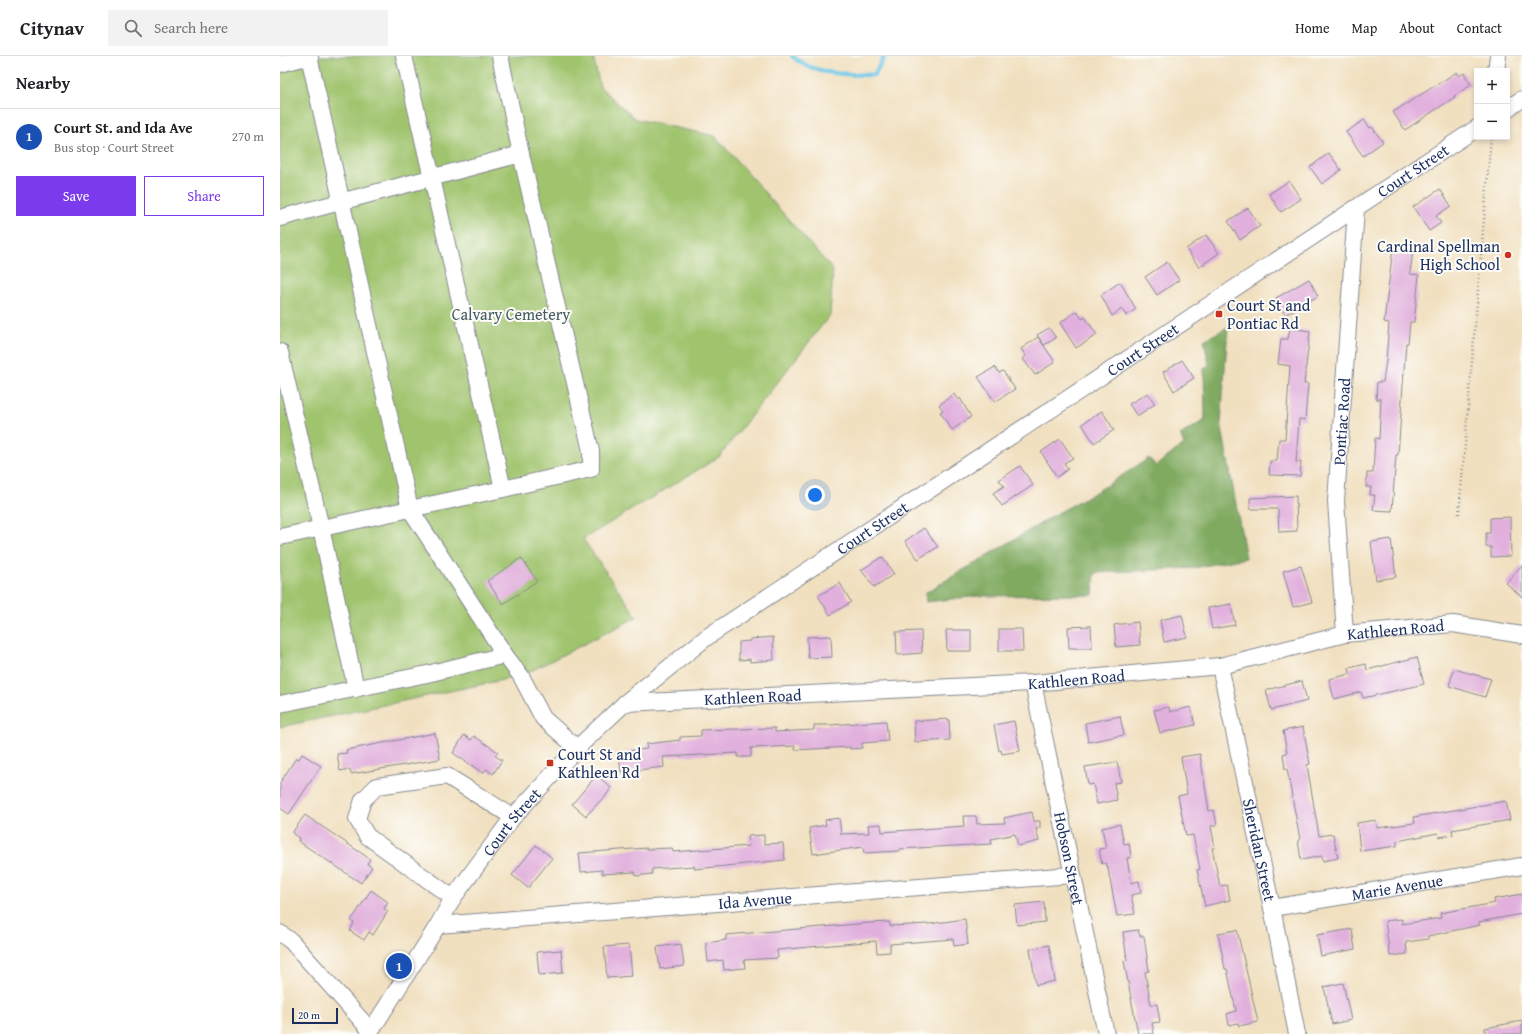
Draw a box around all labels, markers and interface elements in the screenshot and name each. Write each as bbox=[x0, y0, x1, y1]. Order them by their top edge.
search box bbox=[108, 10, 388, 46]
text: Citynav bbox=[20, 14, 84, 42]
icon: search bbox=[122, 17, 144, 39]
text: Search here bbox=[154, 17, 228, 38]
text: Home bbox=[1295, 18, 1330, 38]
text: Map bbox=[1352, 18, 1377, 38]
text: About bbox=[1399, 18, 1435, 38]
text: Contact bbox=[1457, 18, 1502, 38]
map controls bbox=[1474, 68, 1510, 140]
button: + bbox=[1474, 68, 1510, 104]
text: Nearby bbox=[16, 70, 70, 95]
button: − bbox=[1474, 104, 1510, 140]
text: Court St. and Ida Ave bbox=[54, 117, 193, 138]
text: 1 bbox=[26, 127, 32, 146]
text: 270 m bbox=[232, 127, 264, 146]
text: Bus stop · Court Street bbox=[54, 138, 174, 157]
street label: Court Street bbox=[1372, 138, 1454, 203]
button: Save bbox=[16, 176, 136, 216]
button: Share bbox=[144, 176, 264, 216]
place label: Cardinal Spellman High School bbox=[1377, 234, 1501, 276]
marker: Cardinal Spellman High School bbox=[1503, 250, 1513, 260]
place label: Court St and Pontiac Rd bbox=[1227, 293, 1311, 335]
park label: Calvary Cemetery bbox=[452, 302, 570, 326]
marker: Court St and Pontiac Rd bbox=[1214, 309, 1224, 319]
street label: Court Street bbox=[1102, 316, 1184, 382]
street label: Pontiac Road bbox=[1326, 377, 1356, 466]
your location bbox=[805, 485, 825, 505]
street label: Court Street bbox=[832, 495, 913, 560]
street label: Kathleen Road bbox=[1346, 613, 1445, 646]
street label: Kathleen Road bbox=[1027, 663, 1126, 695]
street label: Kathleen Road bbox=[704, 682, 802, 711]
place label: Court St and Kathleen Rd bbox=[558, 742, 642, 784]
marker: Court St and Kathleen Rd bbox=[545, 758, 555, 768]
street label: Court Street bbox=[476, 782, 547, 861]
street label: Sheridan Street bbox=[1237, 796, 1282, 904]
street label: Hobson Street bbox=[1048, 809, 1091, 907]
street label: Marie Avenue bbox=[1350, 868, 1445, 906]
street label: Ida Avenue bbox=[717, 885, 793, 915]
pin: 1 bbox=[386, 951, 412, 981]
scale bar bbox=[292, 1006, 338, 1025]
text: 20 m bbox=[298, 1007, 320, 1023]

